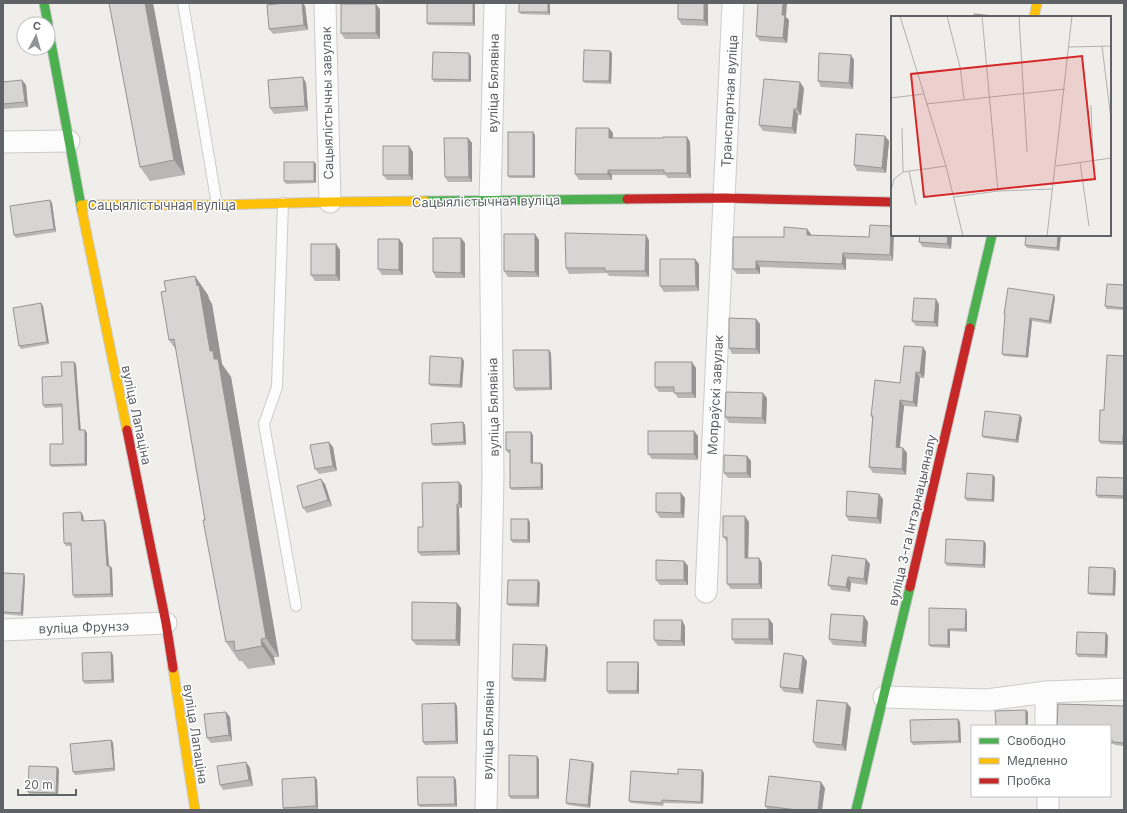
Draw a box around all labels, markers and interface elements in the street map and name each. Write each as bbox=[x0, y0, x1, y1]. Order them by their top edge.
north arrow bbox=[16, 16, 56, 56]
inset map bbox=[891, 16, 1111, 236]
text: С bbox=[32, 19, 42, 33]
street label: Сацыялістычны завулак bbox=[318, 26, 336, 180]
street label: вуліца Бялявіна bbox=[484, 33, 502, 133]
street label: Транспартная вуліца bbox=[718, 34, 740, 168]
street label: Сацыялістычная вуліца bbox=[412, 192, 560, 210]
street label: Сацыялістычная вуліца bbox=[88, 197, 236, 213]
street label: Мопраўскі завулак bbox=[704, 334, 726, 456]
street label: вуліца Бялявіна bbox=[484, 357, 502, 457]
street label: вуліца Лапаціна bbox=[119, 364, 155, 466]
street label: вуліца 3-га Інтэрнацыяналу bbox=[884, 433, 940, 607]
street label: вуліца Фрунзэ bbox=[38, 617, 130, 637]
street label: вуліца Бялявіна bbox=[479, 680, 497, 780]
street label: вуліца Лапаціна bbox=[180, 683, 212, 785]
legend bbox=[971, 725, 1111, 797]
text: Свободно bbox=[1007, 733, 1066, 748]
text: Медленно bbox=[1007, 753, 1068, 768]
scale bar bbox=[18, 771, 76, 797]
text: Пробка bbox=[1007, 773, 1051, 788]
text: 20 m bbox=[24, 777, 53, 792]

